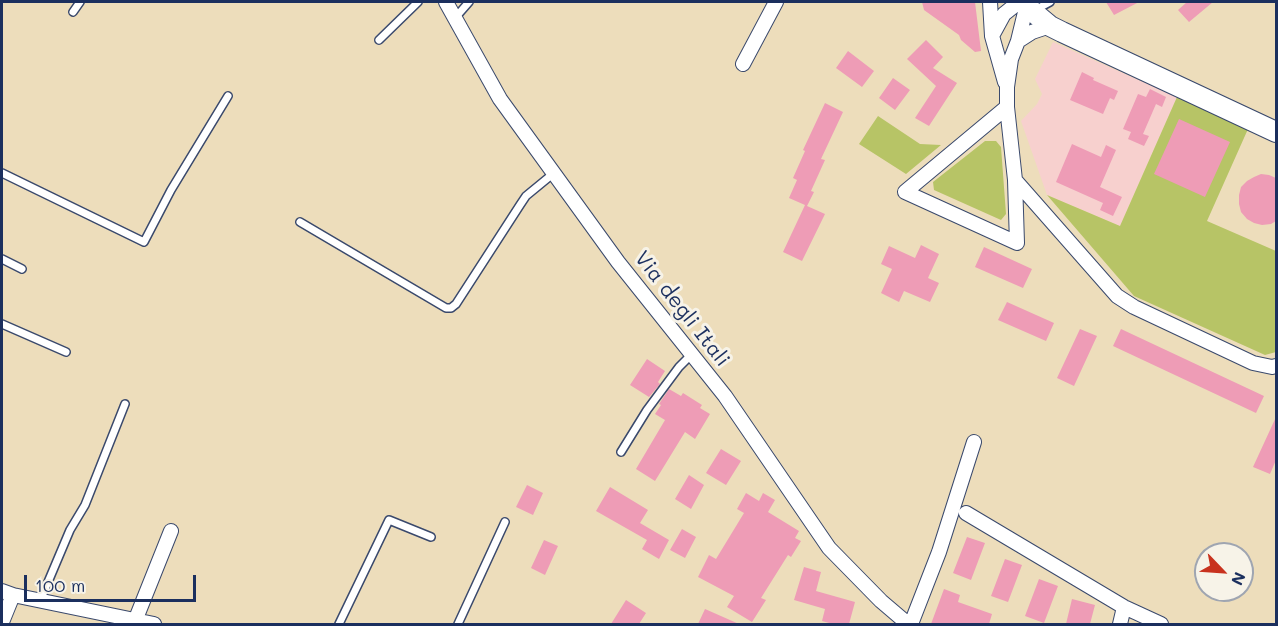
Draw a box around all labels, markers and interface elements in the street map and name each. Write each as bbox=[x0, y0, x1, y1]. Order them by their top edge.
street label: Via degli Itali bbox=[629, 246, 735, 372]
north arrow bbox=[1194, 542, 1254, 602]
scale bar bbox=[27, 563, 200, 601]
text: N bbox=[1227, 569, 1251, 589]
text: 100 m bbox=[35, 573, 85, 597]

